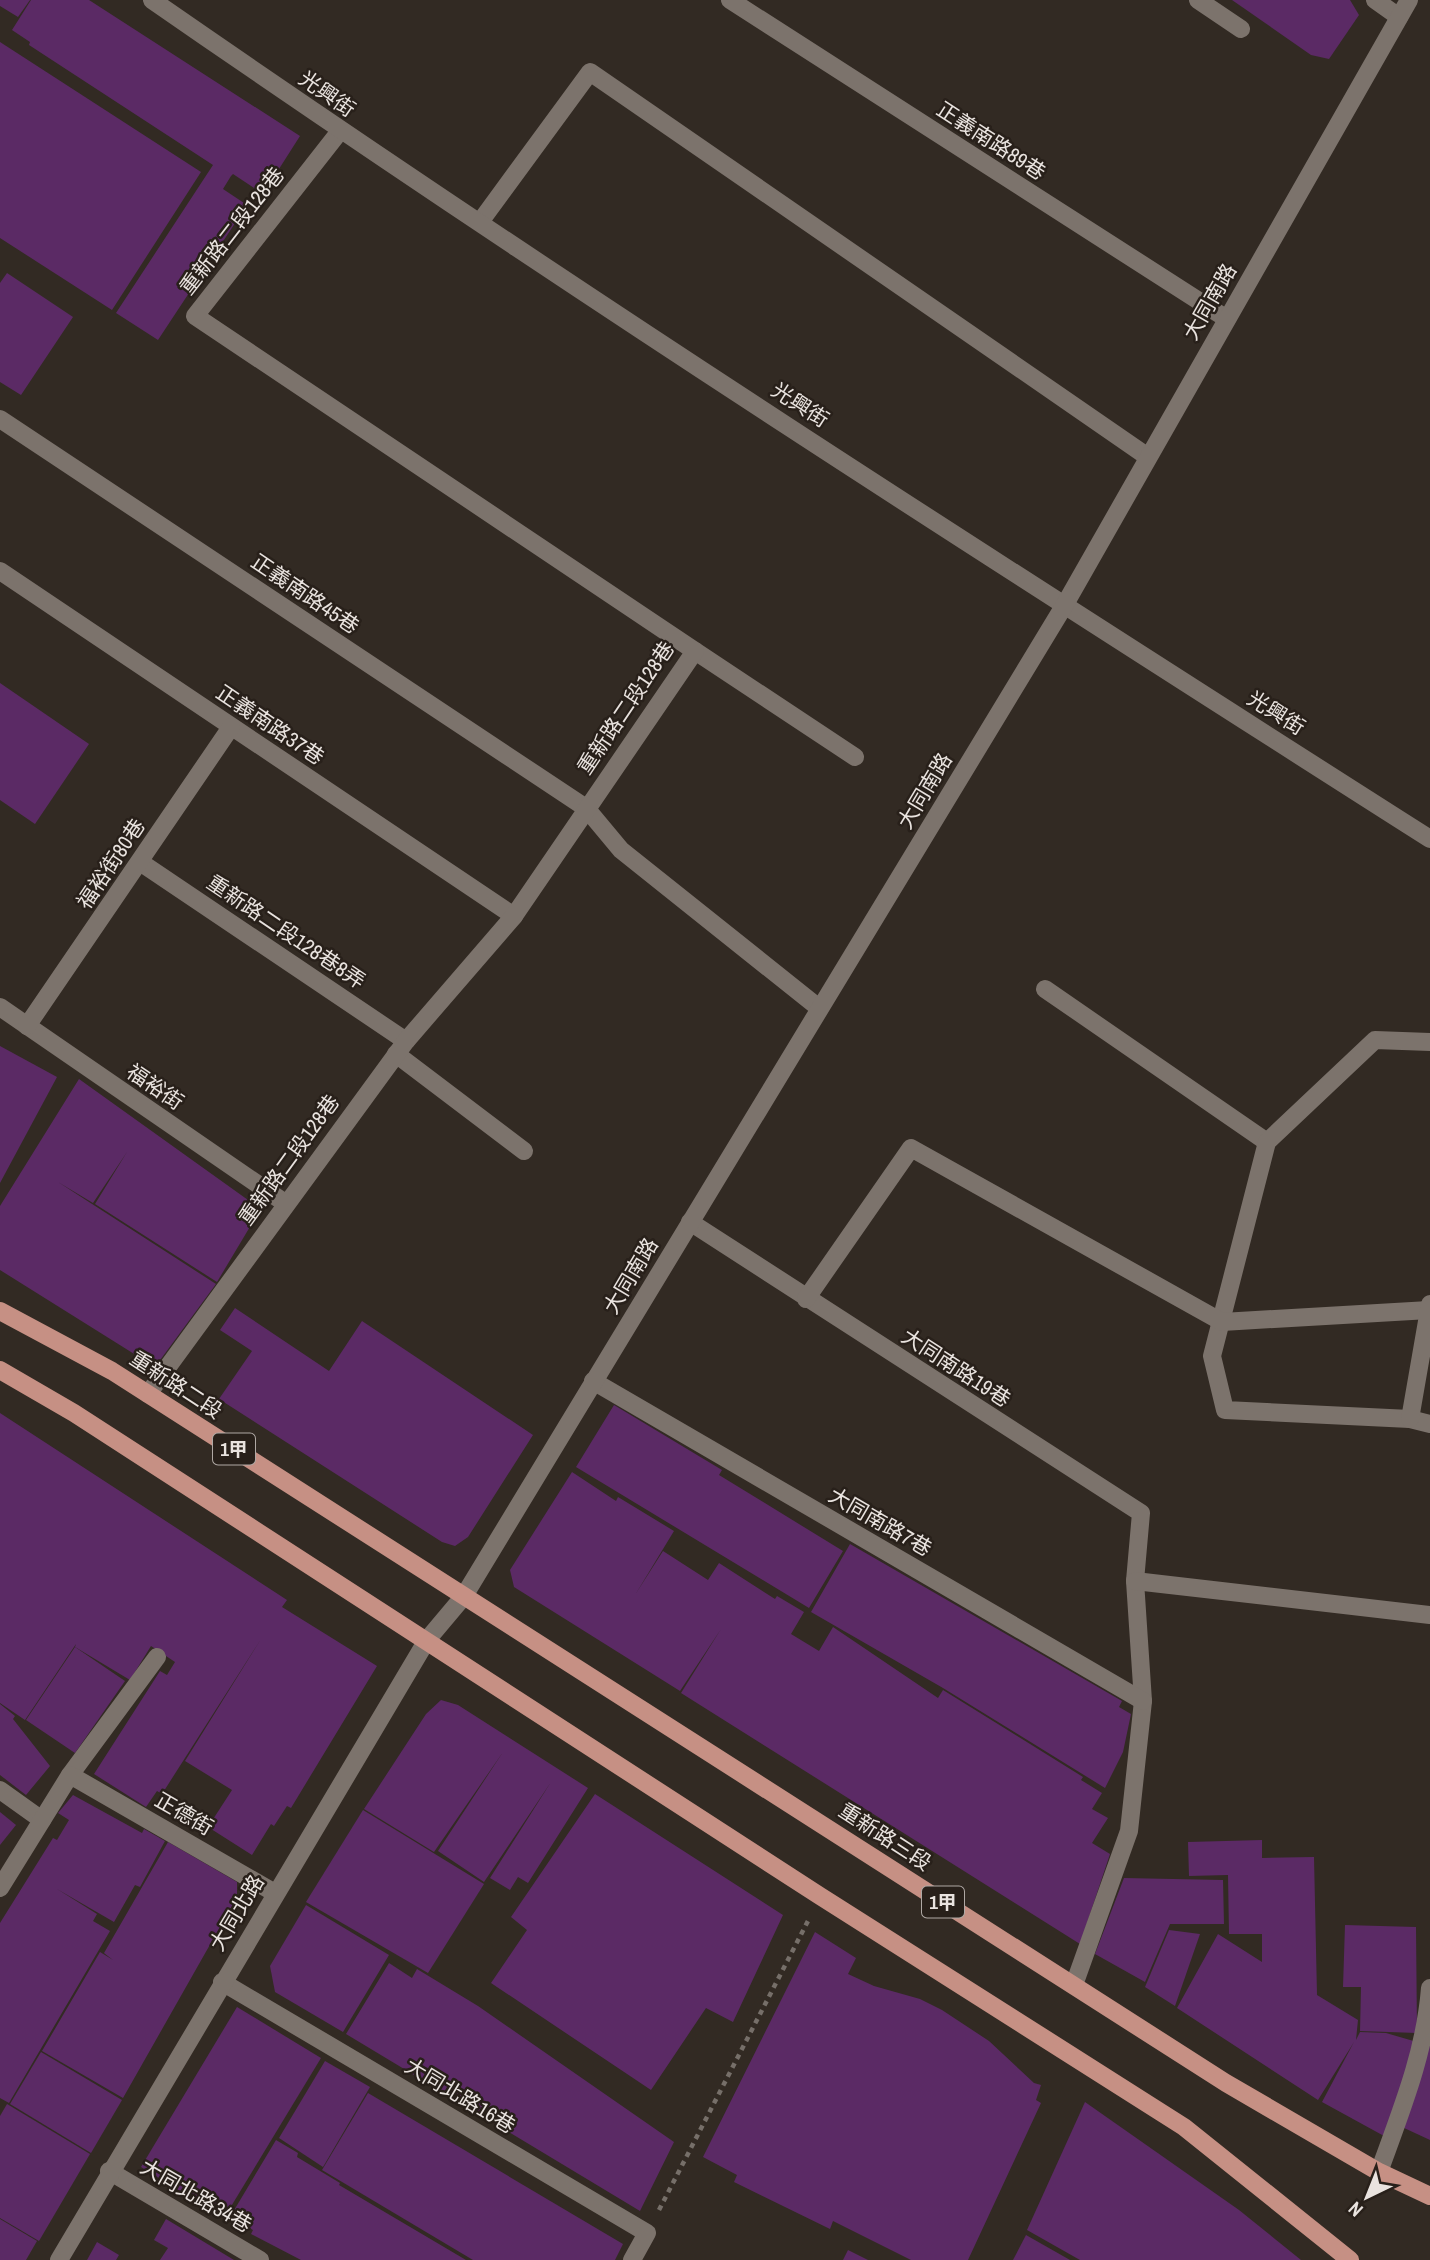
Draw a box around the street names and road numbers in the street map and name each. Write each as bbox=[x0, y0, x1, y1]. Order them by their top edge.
street label: 光興街 bbox=[293, 64, 361, 124]
street label: 正義南路89巷 bbox=[931, 95, 1051, 187]
street label: 重新路二段128巷 bbox=[173, 161, 291, 301]
street label: 大同南路 bbox=[1176, 258, 1243, 345]
street label: 光興街 bbox=[766, 375, 835, 434]
street label: 正義南路45巷 bbox=[246, 547, 365, 640]
street label: 重新路二段128巷 bbox=[570, 635, 681, 780]
street label: 正義南路37巷 bbox=[211, 678, 330, 771]
street label: 光興街 bbox=[1242, 684, 1311, 742]
street label: 大同南路 bbox=[891, 747, 959, 834]
street label: 福裕街80巷 bbox=[70, 813, 151, 915]
street label: 重新路二段128巷8弄 bbox=[201, 868, 371, 995]
street label: 福裕街 bbox=[121, 1057, 190, 1116]
street label: 重新路二段128巷 bbox=[231, 1089, 346, 1231]
street label: 大同南路 bbox=[597, 1232, 665, 1319]
street label: 大同南路19巷 bbox=[896, 1322, 1016, 1414]
street label: 重新路二段 bbox=[124, 1344, 228, 1425]
road number: 1甲 bbox=[213, 1434, 255, 1464]
street label: 大同南路7巷 bbox=[823, 1480, 937, 1563]
street label: 正德街 bbox=[150, 1785, 219, 1842]
street label: 重新路三段 bbox=[833, 1796, 937, 1877]
street label: 大同北路 bbox=[203, 1869, 271, 1956]
road number: 1甲 bbox=[922, 1886, 964, 1918]
street label: 大同北路16巷 bbox=[400, 2051, 521, 2140]
street label: 大同北路34巷 bbox=[135, 2152, 257, 2239]

